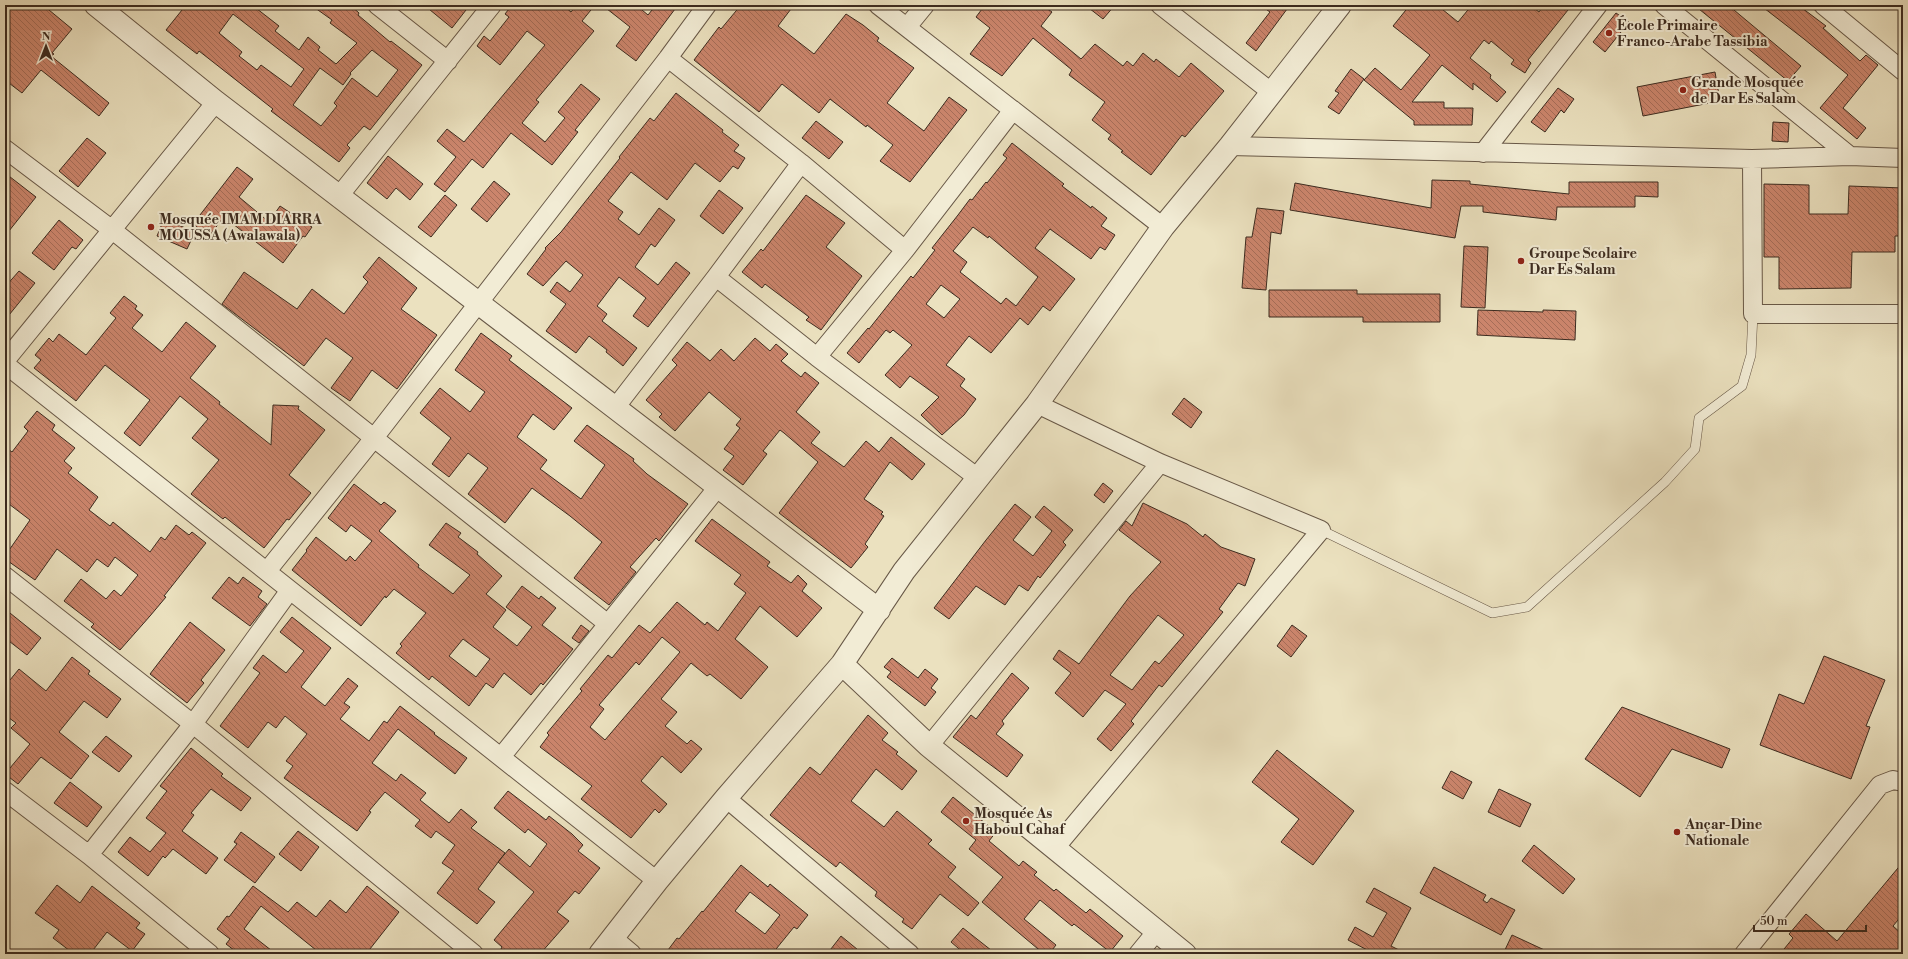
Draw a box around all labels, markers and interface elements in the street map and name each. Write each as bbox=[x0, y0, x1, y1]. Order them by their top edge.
place label: École Primaire Franco-Arabe Tassibia bbox=[1617, 15, 1768, 51]
north arrow bbox=[26, 26, 66, 66]
marker: École Primaire Franco-Arabe Tassibia bbox=[1604, 28, 1614, 38]
text: N bbox=[42, 30, 51, 44]
place label: Grande Mosquée de Dar Es Salam bbox=[1691, 74, 1804, 108]
marker: Grande Mosquée de Dar Es Salam bbox=[1678, 85, 1688, 95]
place label: Mosquée IMAM DIARRA MOUSSA (Awalawala) bbox=[159, 211, 323, 245]
marker: Mosquée IMAM DIARRA MOUSSA (Awalawala) bbox=[146, 222, 156, 232]
place label: Groupe Scolaire Dar Es Salam bbox=[1529, 245, 1638, 279]
marker: Groupe Scolaire Dar Es Salam bbox=[1516, 256, 1526, 266]
place label: Mosquée As Haboul Cahaf bbox=[974, 805, 1066, 839]
marker: Mosquée As Haboul Cahaf bbox=[961, 816, 971, 826]
place label: Ançar-Dine Nationale bbox=[1684, 816, 1763, 850]
marker: Ançar-Dine Nationale bbox=[1672, 827, 1682, 837]
scale bar bbox=[1754, 907, 1866, 933]
text: 50 m bbox=[1760, 914, 1788, 929]

